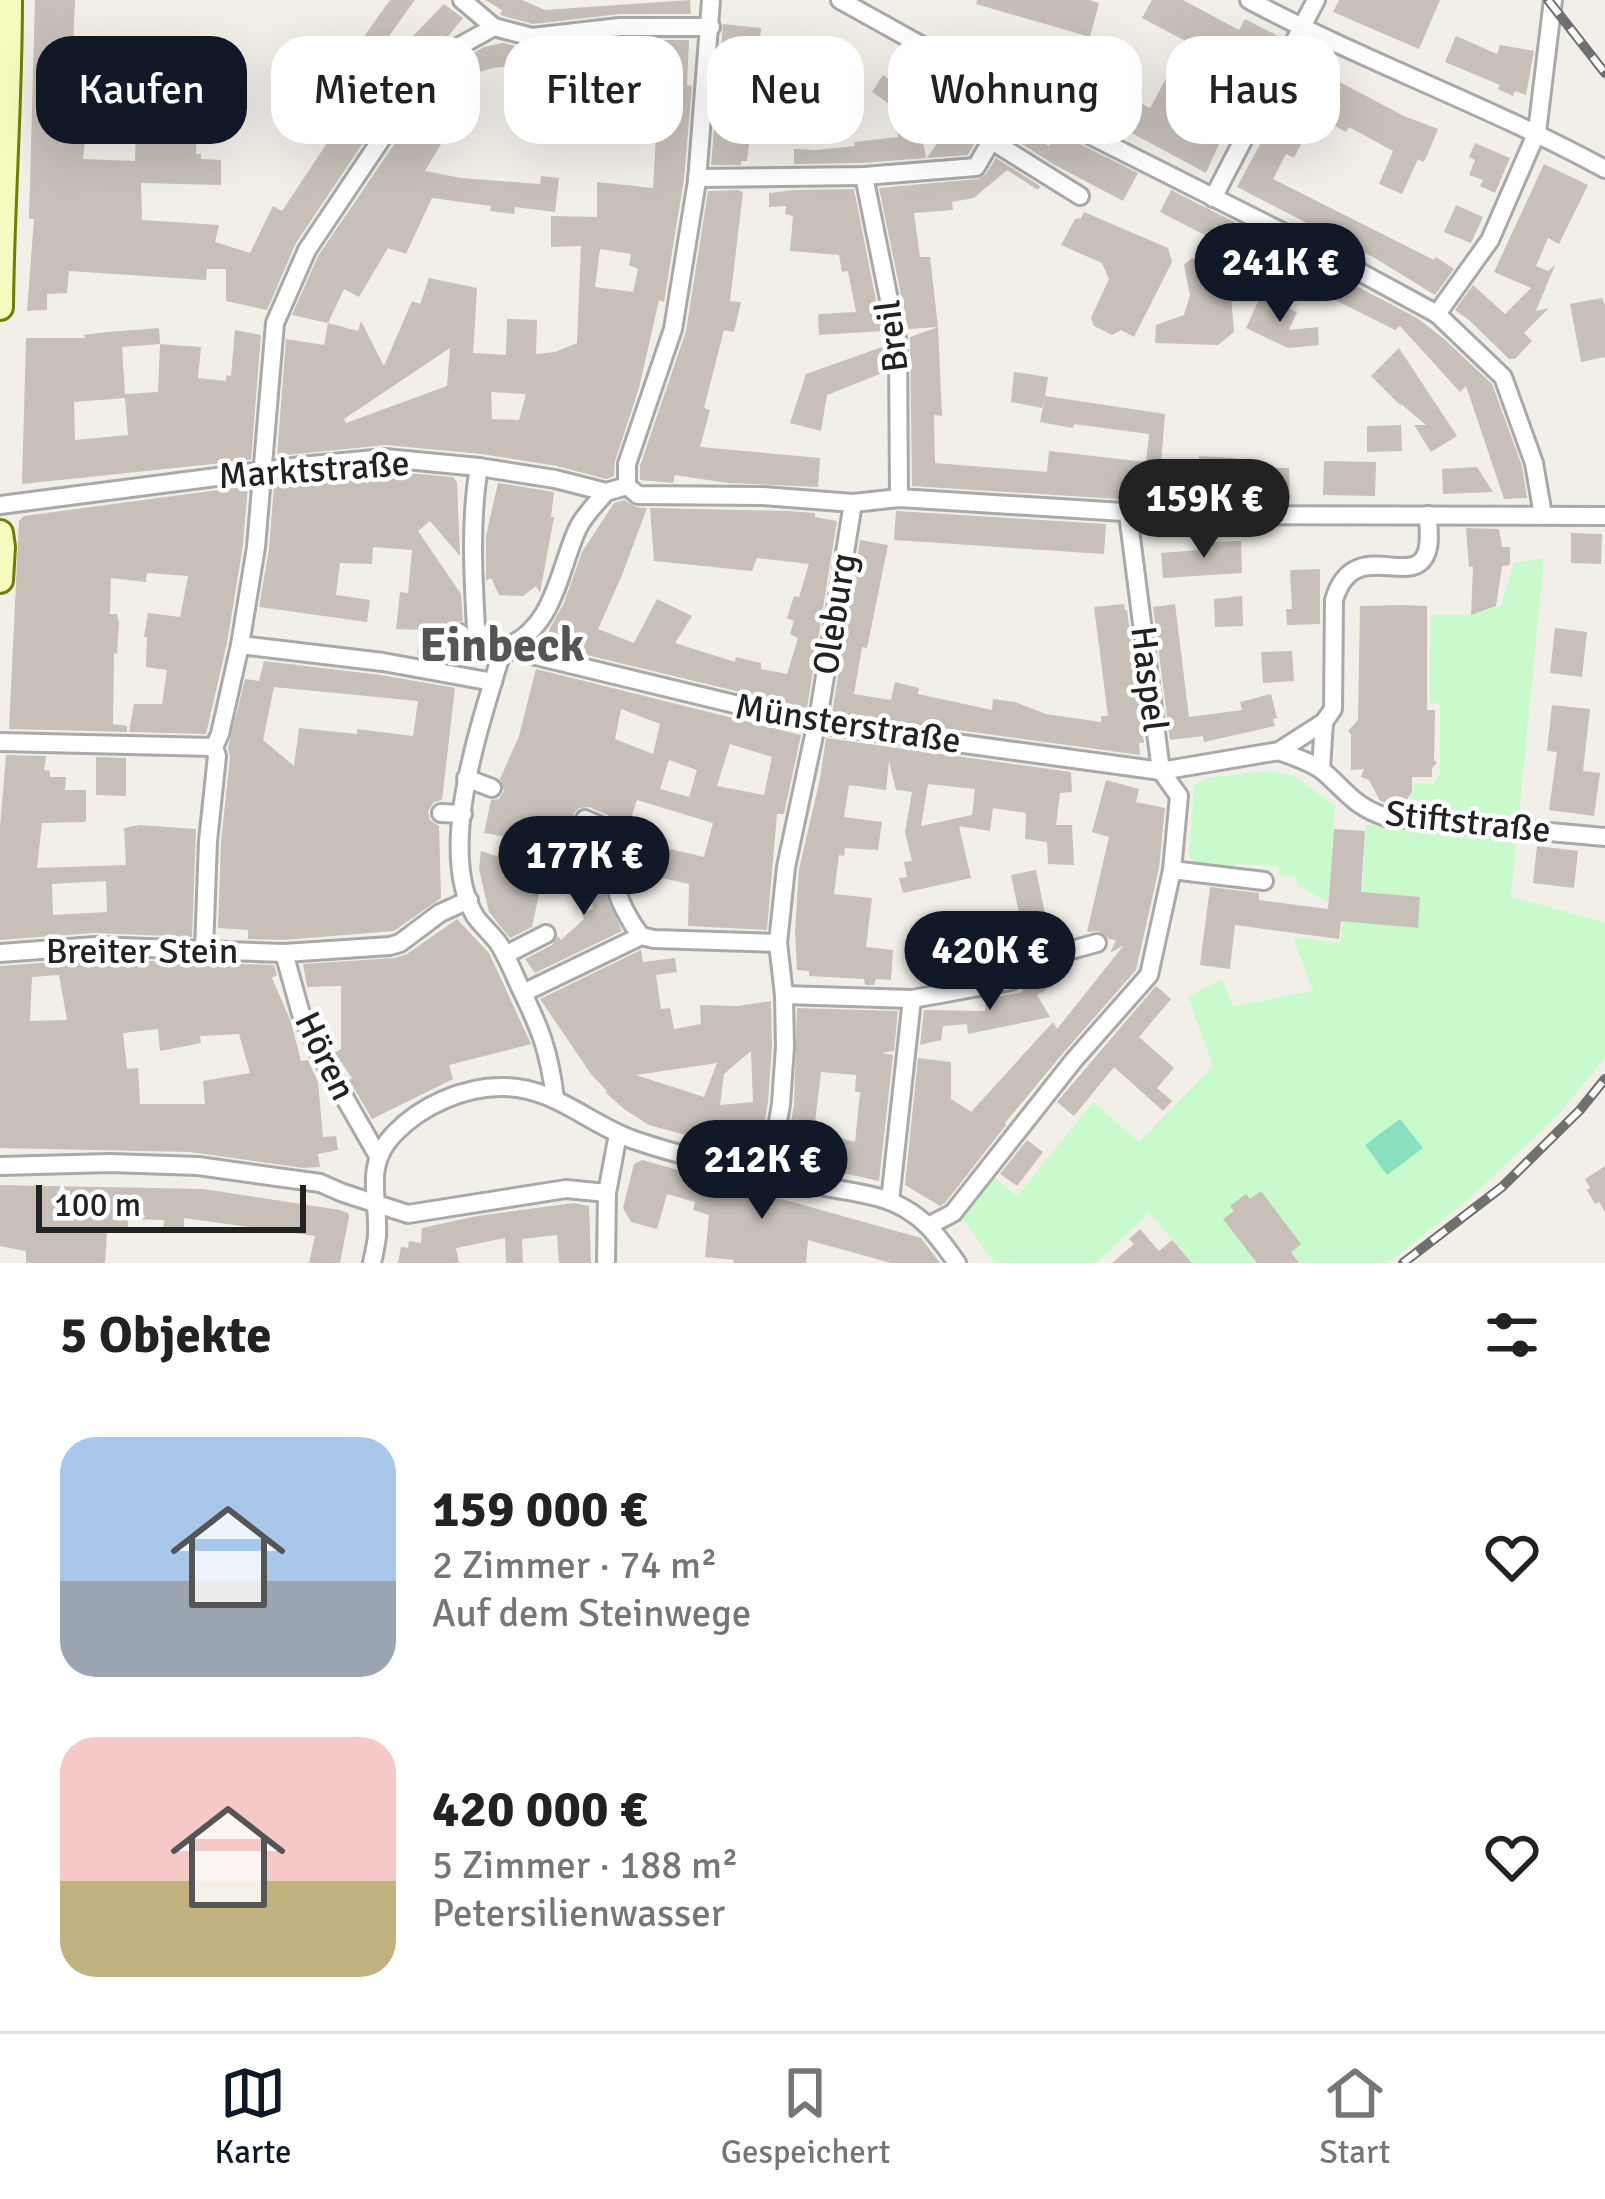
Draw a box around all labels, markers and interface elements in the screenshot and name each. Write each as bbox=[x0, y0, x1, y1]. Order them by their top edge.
chip: Kaufen bbox=[36, 36, 247, 144]
chip: Mieten bbox=[271, 36, 480, 144]
chip: Filter bbox=[504, 36, 683, 144]
chip: Neu bbox=[707, 36, 864, 144]
chip: Wohnung bbox=[888, 36, 1142, 144]
chip: Haus bbox=[1166, 36, 1340, 144]
pin: 241K € bbox=[1182, 223, 1378, 325]
text: 241K € bbox=[1221, 238, 1339, 286]
street label: Breil bbox=[865, 297, 919, 375]
street label: Marktstraße bbox=[217, 441, 411, 499]
pin: 159K € bbox=[1106, 459, 1302, 561]
text: 159K € bbox=[1145, 474, 1263, 522]
street label: Oleburg bbox=[803, 550, 867, 678]
district label: Einbeck bbox=[419, 616, 585, 675]
street label: Haspel bbox=[1120, 624, 1178, 734]
street label: Münsterstraße bbox=[732, 684, 964, 764]
street label: Stiftstraße bbox=[1383, 791, 1553, 853]
pin: 177K € bbox=[486, 816, 682, 918]
text: 177K € bbox=[525, 831, 643, 879]
pin: 420K € bbox=[892, 911, 1088, 1013]
text: 420K € bbox=[931, 926, 1049, 974]
street label: Breiter Stein bbox=[46, 929, 238, 974]
street label: Hören bbox=[284, 1004, 366, 1108]
pin: 212K € bbox=[664, 1120, 860, 1222]
text: 212K € bbox=[703, 1135, 821, 1183]
scale bar bbox=[36, 1179, 306, 1232]
text: 100 m bbox=[54, 1185, 141, 1226]
icon: filters bbox=[1479, 1302, 1545, 1368]
text: 5 Objekte bbox=[60, 1304, 272, 1367]
text: 159 000 € bbox=[432, 1478, 647, 1541]
icon: home bbox=[156, 1485, 300, 1629]
icon: heart bbox=[1479, 1524, 1545, 1590]
text: 2 Zimmer · 74 m² bbox=[432, 1541, 717, 1589]
text: Auf dem Steinwege bbox=[432, 1589, 751, 1637]
text: 420 000 € bbox=[432, 1778, 647, 1841]
icon: home bbox=[156, 1785, 300, 1929]
icon: heart bbox=[1479, 1824, 1545, 1890]
text: 5 Zimmer · 188 m² bbox=[432, 1841, 738, 1889]
text: Petersilienwasser bbox=[432, 1889, 725, 1937]
tab: Karte bbox=[215, 2060, 292, 2173]
tab: Gespeichert bbox=[721, 2060, 890, 2173]
tab: Start bbox=[1319, 2060, 1390, 2173]

